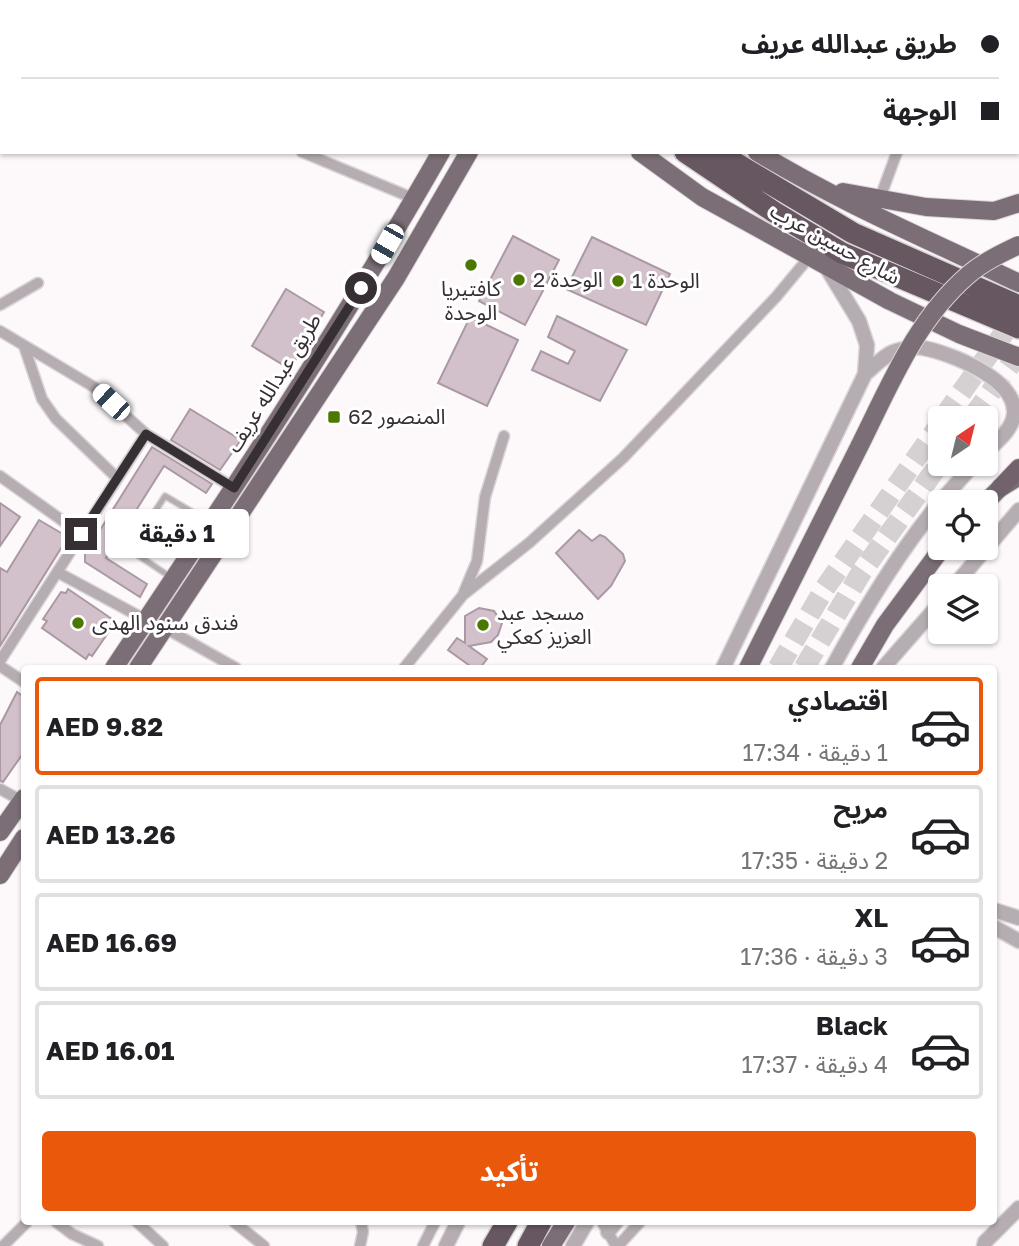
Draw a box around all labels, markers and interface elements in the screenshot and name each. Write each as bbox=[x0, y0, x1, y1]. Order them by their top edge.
text: طريق عبدالله عريف bbox=[741, 28, 957, 59]
text: الوجهة bbox=[883, 95, 957, 126]
street label: شارع حسين عرب bbox=[765, 197, 905, 292]
car bbox=[368, 221, 407, 267]
marker: كافتيريا الوحدة bbox=[463, 257, 479, 273]
place label: الوحدة 2 bbox=[533, 266, 603, 292]
place label: الوحدة 1 bbox=[632, 267, 700, 293]
route start bbox=[345, 272, 377, 304]
marker: الوحدة 2 bbox=[511, 272, 527, 288]
marker: الوحدة 1 bbox=[610, 273, 626, 289]
place label: كافتيريا الوحدة bbox=[441, 275, 501, 325]
street label: طريق عبدالله عريف bbox=[220, 308, 327, 457]
car bbox=[89, 380, 134, 424]
place label: المنصور 62 bbox=[348, 403, 446, 429]
north arrow bbox=[928, 406, 998, 476]
map controls bbox=[928, 406, 998, 644]
marker: المنصور 62 bbox=[326, 409, 342, 425]
button: locate bbox=[928, 490, 998, 560]
callout: 1 دقيقة bbox=[106, 510, 249, 558]
route end bbox=[65, 518, 97, 550]
text: 1 دقيقة bbox=[139, 519, 215, 547]
button: layers bbox=[928, 574, 998, 644]
place label: مسجد عبد العزيز كعكي bbox=[497, 599, 592, 653]
place label: فندق سنود الهدى bbox=[92, 609, 238, 635]
marker: فندق سنود الهدى bbox=[70, 615, 86, 631]
marker: مسجد عبد العزيز كعكي bbox=[475, 617, 491, 633]
text: اقتصادي bbox=[788, 685, 888, 716]
icon: car bbox=[909, 695, 972, 758]
text: AED 9.82 bbox=[46, 711, 163, 742]
text: 1 دقيقة · 17:34 bbox=[743, 738, 888, 766]
text: مريح bbox=[833, 793, 888, 824]
icon: car bbox=[909, 803, 972, 866]
text: AED 13.26 bbox=[46, 819, 176, 850]
text: 2 دقيقة · 17:35 bbox=[741, 846, 888, 874]
text: XL bbox=[854, 902, 888, 933]
icon: car bbox=[909, 911, 972, 974]
text: AED 16.69 bbox=[46, 927, 177, 958]
text: 3 دقيقة · 17:36 bbox=[740, 942, 888, 970]
text: Black bbox=[816, 1010, 888, 1041]
icon: car bbox=[909, 1019, 972, 1082]
text: AED 16.01 bbox=[46, 1035, 174, 1066]
text: 4 دقيقة · 17:37 bbox=[742, 1050, 888, 1078]
button: تأكيد bbox=[42, 1131, 976, 1211]

